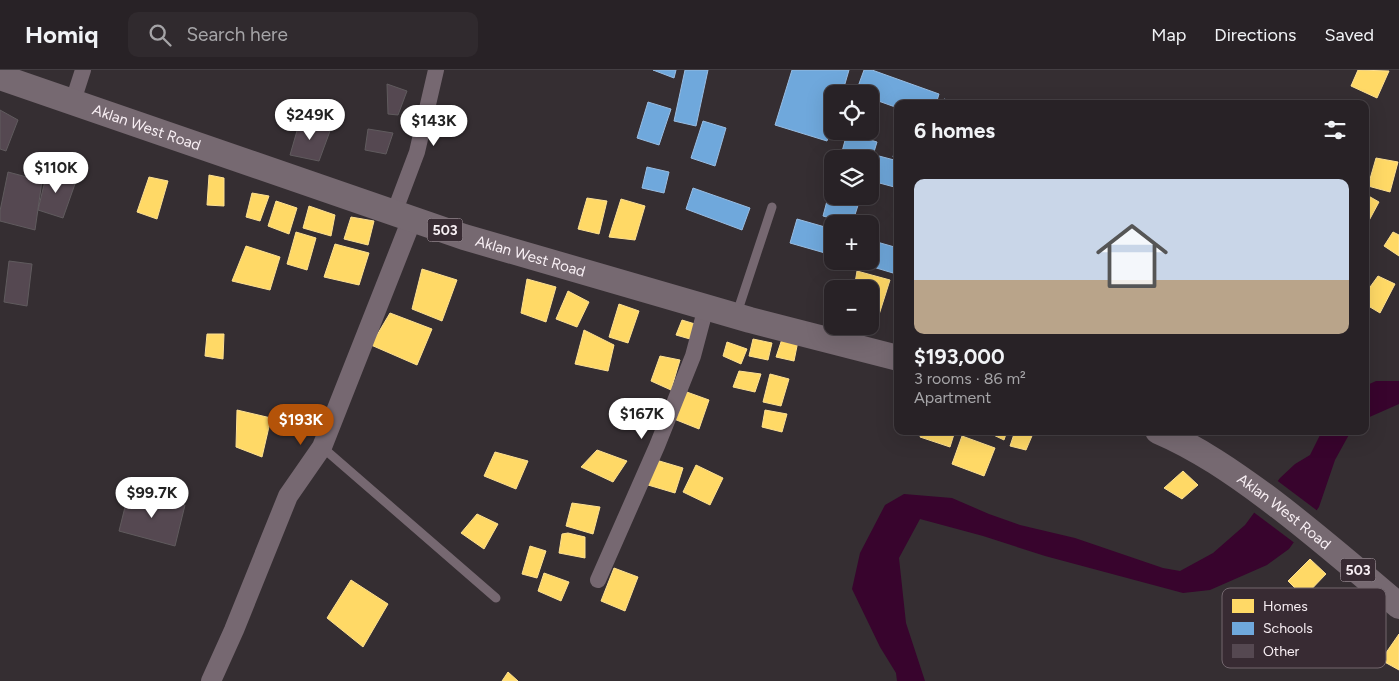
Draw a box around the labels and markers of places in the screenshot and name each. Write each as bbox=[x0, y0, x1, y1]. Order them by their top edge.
pin: $249K bbox=[275, 98, 345, 141]
pin: $143K bbox=[399, 104, 469, 147]
pin: $110K bbox=[21, 152, 91, 194]
pin: $167K bbox=[607, 398, 677, 440]
pin: $193K bbox=[266, 404, 336, 446]
pin: $99.7K bbox=[111, 476, 193, 519]

